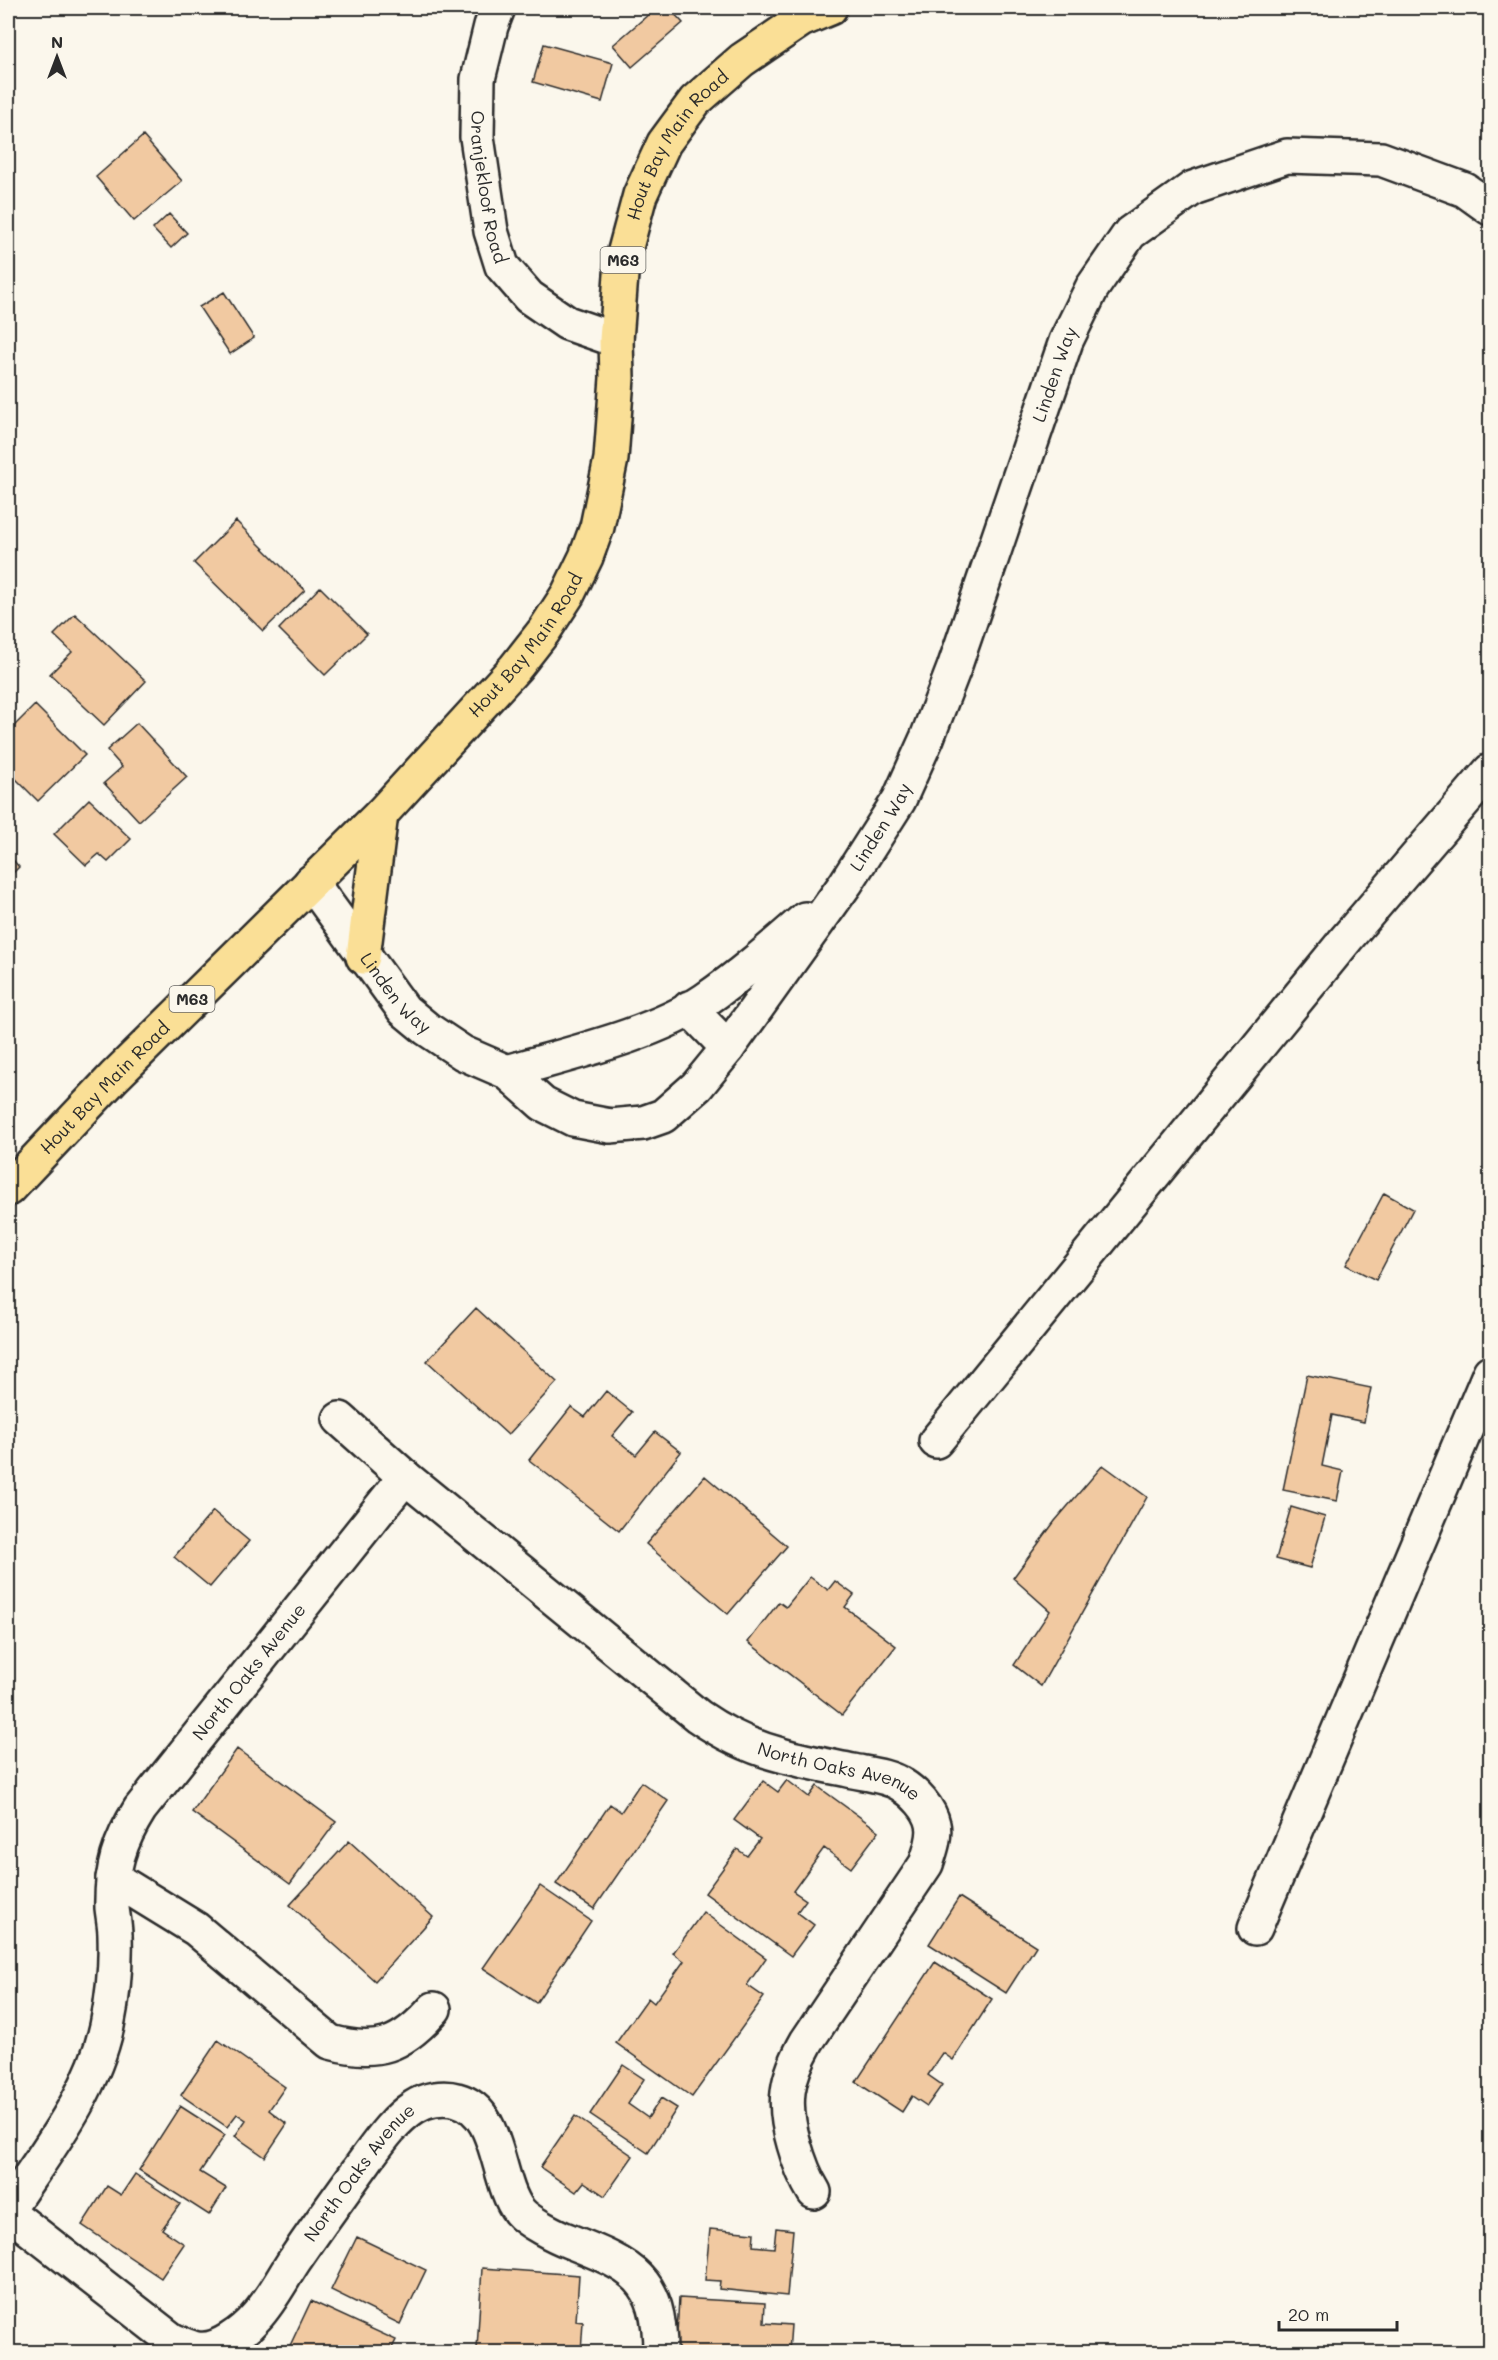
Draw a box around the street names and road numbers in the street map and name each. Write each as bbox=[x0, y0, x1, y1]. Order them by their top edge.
street label: Hout Bay Main Road bbox=[621, 64, 733, 223]
street label: Oranjekloof Road bbox=[466, 110, 513, 266]
road number: M63 bbox=[600, 247, 646, 273]
street label: Linden Way bbox=[1026, 322, 1082, 425]
street label: Hout Bay Main Road bbox=[463, 569, 587, 722]
street label: Linden Way bbox=[844, 779, 916, 875]
street label: Linden Way bbox=[355, 947, 437, 1039]
road number: M63 bbox=[170, 986, 214, 1012]
street label: Hout Bay Main Road bbox=[34, 1016, 174, 1159]
street label: North Oaks Avenue bbox=[186, 1598, 311, 1745]
street label: North Oaks Avenue bbox=[755, 1736, 926, 1806]
street label: North Oaks Avenue bbox=[298, 2097, 419, 2246]

